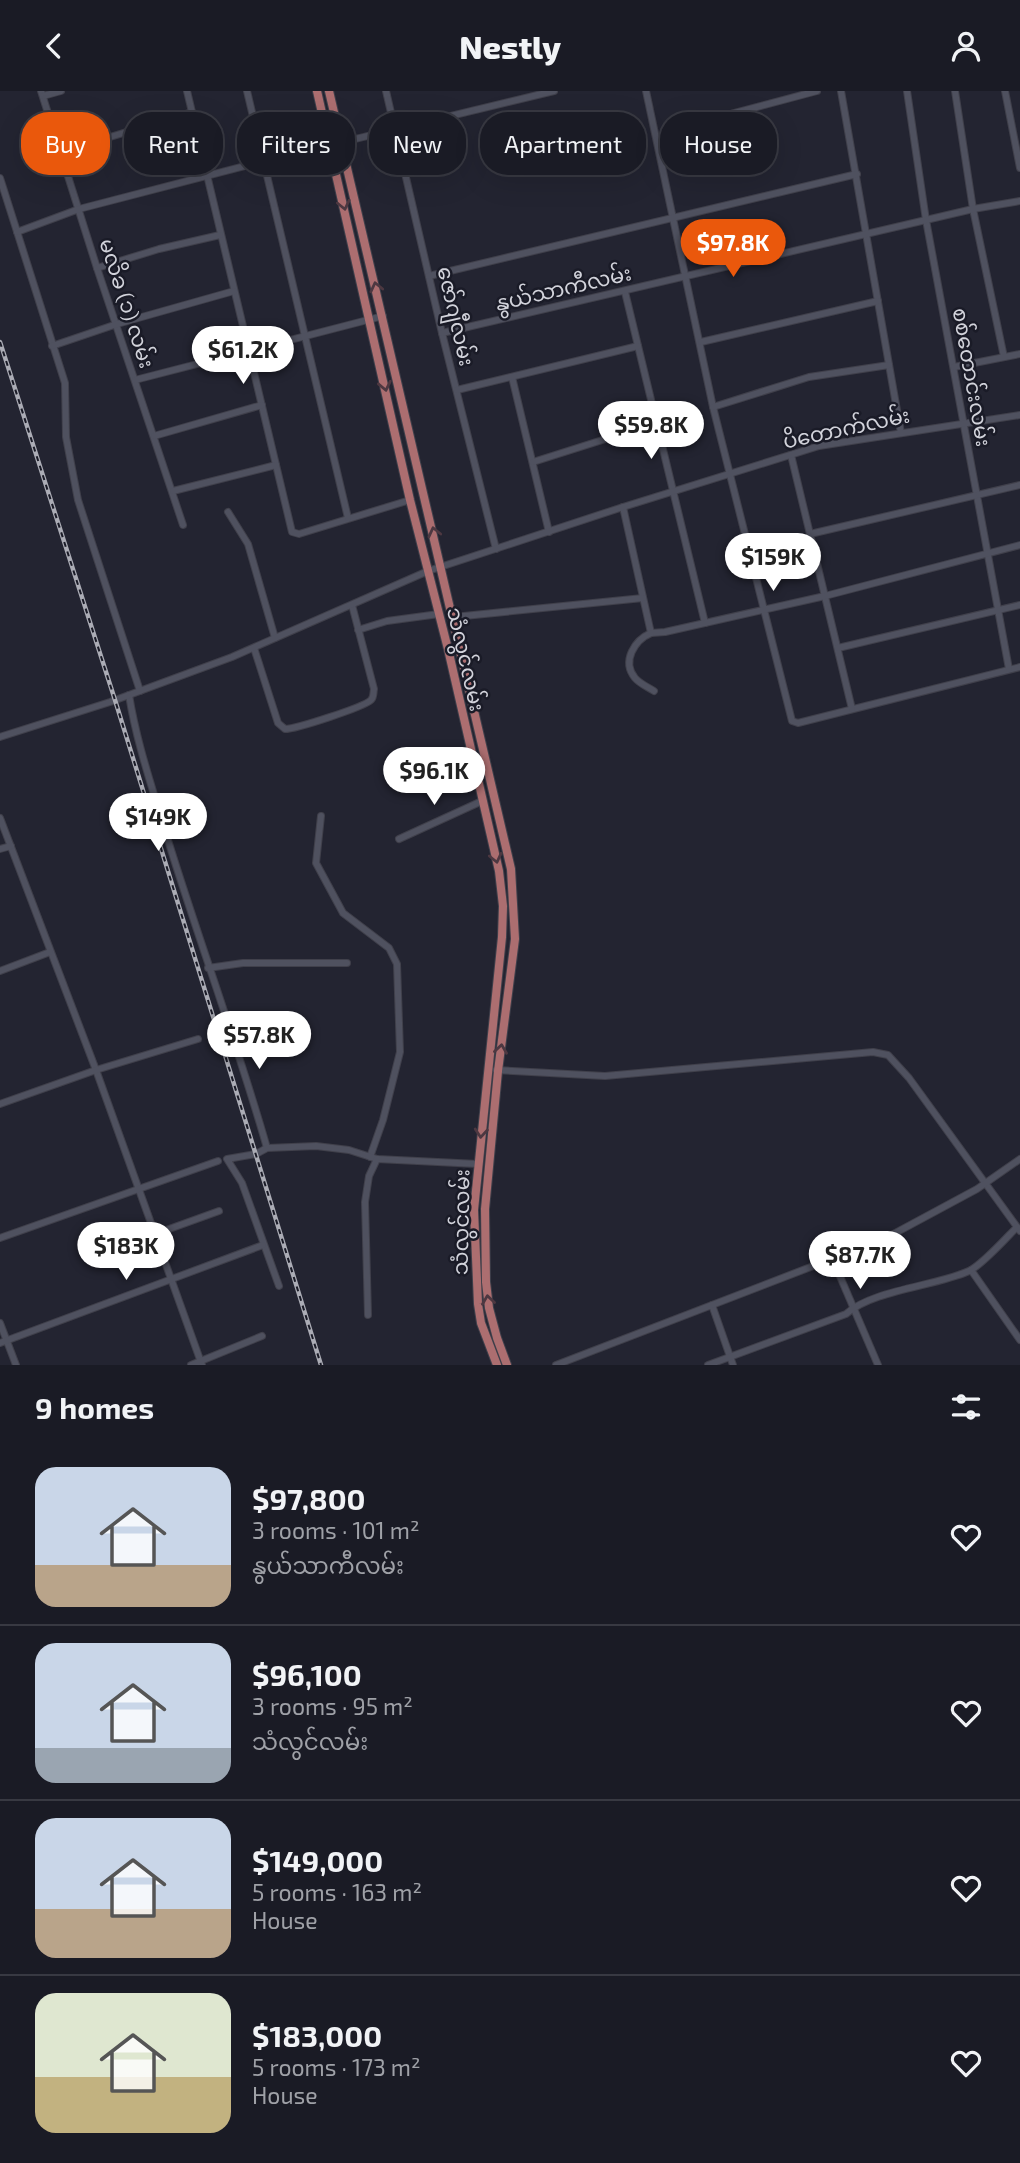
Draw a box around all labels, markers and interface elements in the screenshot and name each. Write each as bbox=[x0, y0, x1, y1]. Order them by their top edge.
icon: back bbox=[35, 27, 73, 65]
text: Nestly bbox=[459, 27, 561, 65]
icon: person bbox=[947, 27, 985, 65]
chip: Buy bbox=[21, 112, 110, 175]
chip: Rent bbox=[124, 112, 223, 175]
chip: Filters bbox=[237, 112, 355, 175]
chip: New bbox=[369, 112, 466, 175]
chip: Apartment bbox=[480, 112, 646, 175]
chip: House bbox=[660, 112, 777, 175]
one-way arrow bbox=[336, 199, 350, 211]
pin: $97.8K bbox=[676, 219, 790, 279]
text: $97.8K bbox=[697, 228, 769, 256]
street label: မလိခ (၁) လမ်း bbox=[95, 234, 163, 371]
street label: နွယ်သာကီလမ်း bbox=[492, 257, 635, 320]
street label: ဇော်ဂျီလမ်း bbox=[427, 263, 483, 370]
one-way arrow bbox=[370, 281, 384, 293]
street label: စစ်တောင်းလမ်း bbox=[948, 305, 999, 448]
pin: $61.2K bbox=[186, 327, 300, 386]
text: $61.2K bbox=[208, 335, 278, 363]
one-way arrow bbox=[376, 380, 391, 392]
street label: ပိတောက်လမ်း bbox=[780, 399, 912, 453]
pin: $59.8K bbox=[594, 401, 708, 461]
text: $59.8K bbox=[614, 410, 688, 438]
one-way arrow bbox=[428, 526, 442, 538]
pin: $159K bbox=[724, 533, 822, 593]
text: $159K bbox=[741, 542, 805, 570]
street label: သံလွင်လမ်း bbox=[438, 604, 493, 715]
pin: $96.1K bbox=[377, 747, 491, 807]
text: $96.1K bbox=[399, 756, 469, 784]
pin: $149K bbox=[109, 793, 207, 853]
text: $149K bbox=[125, 802, 191, 830]
one-way arrow bbox=[487, 852, 502, 864]
pin: $57.8K bbox=[202, 1011, 316, 1071]
text: $57.8K bbox=[223, 1020, 295, 1048]
one-way arrow bbox=[493, 1043, 508, 1054]
one-way arrow bbox=[474, 1128, 489, 1139]
street label: သံလွင်လမ်း bbox=[445, 1169, 478, 1275]
pin: $183K bbox=[77, 1223, 175, 1282]
text: $183K bbox=[93, 1231, 159, 1259]
pin: $87.7K bbox=[803, 1231, 917, 1291]
text: $87.7K bbox=[825, 1240, 895, 1268]
one-way arrow bbox=[481, 1294, 496, 1306]
icon: filters bbox=[947, 1388, 985, 1426]
text: 9 homes bbox=[35, 1389, 154, 1425]
text: $97,800 bbox=[252, 1480, 366, 1516]
icon: home bbox=[91, 1495, 175, 1579]
text: 3 rooms · 101 m² bbox=[252, 1516, 419, 1544]
icon: heart bbox=[947, 1518, 985, 1556]
text: နွယ်သာကီလမ်း bbox=[252, 1551, 404, 1579]
text: $96,100 bbox=[252, 1656, 362, 1692]
icon: home bbox=[91, 1671, 175, 1755]
text: 3 rooms · 95 m² bbox=[252, 1692, 413, 1720]
icon: heart bbox=[947, 1694, 985, 1732]
text: သံလွင်လမ်း bbox=[252, 1727, 368, 1755]
text: $149,000 bbox=[252, 1842, 383, 1878]
icon: home bbox=[91, 1846, 175, 1930]
icon: heart bbox=[947, 1869, 985, 1907]
text: 5 rooms · 163 m² bbox=[252, 1878, 422, 1906]
text: House bbox=[252, 1906, 318, 1934]
text: $183,000 bbox=[252, 2017, 382, 2053]
icon: home bbox=[91, 2021, 175, 2105]
icon: heart bbox=[947, 2044, 985, 2082]
text: 5 rooms · 173 m² bbox=[252, 2053, 421, 2081]
text: House bbox=[252, 2081, 318, 2109]

